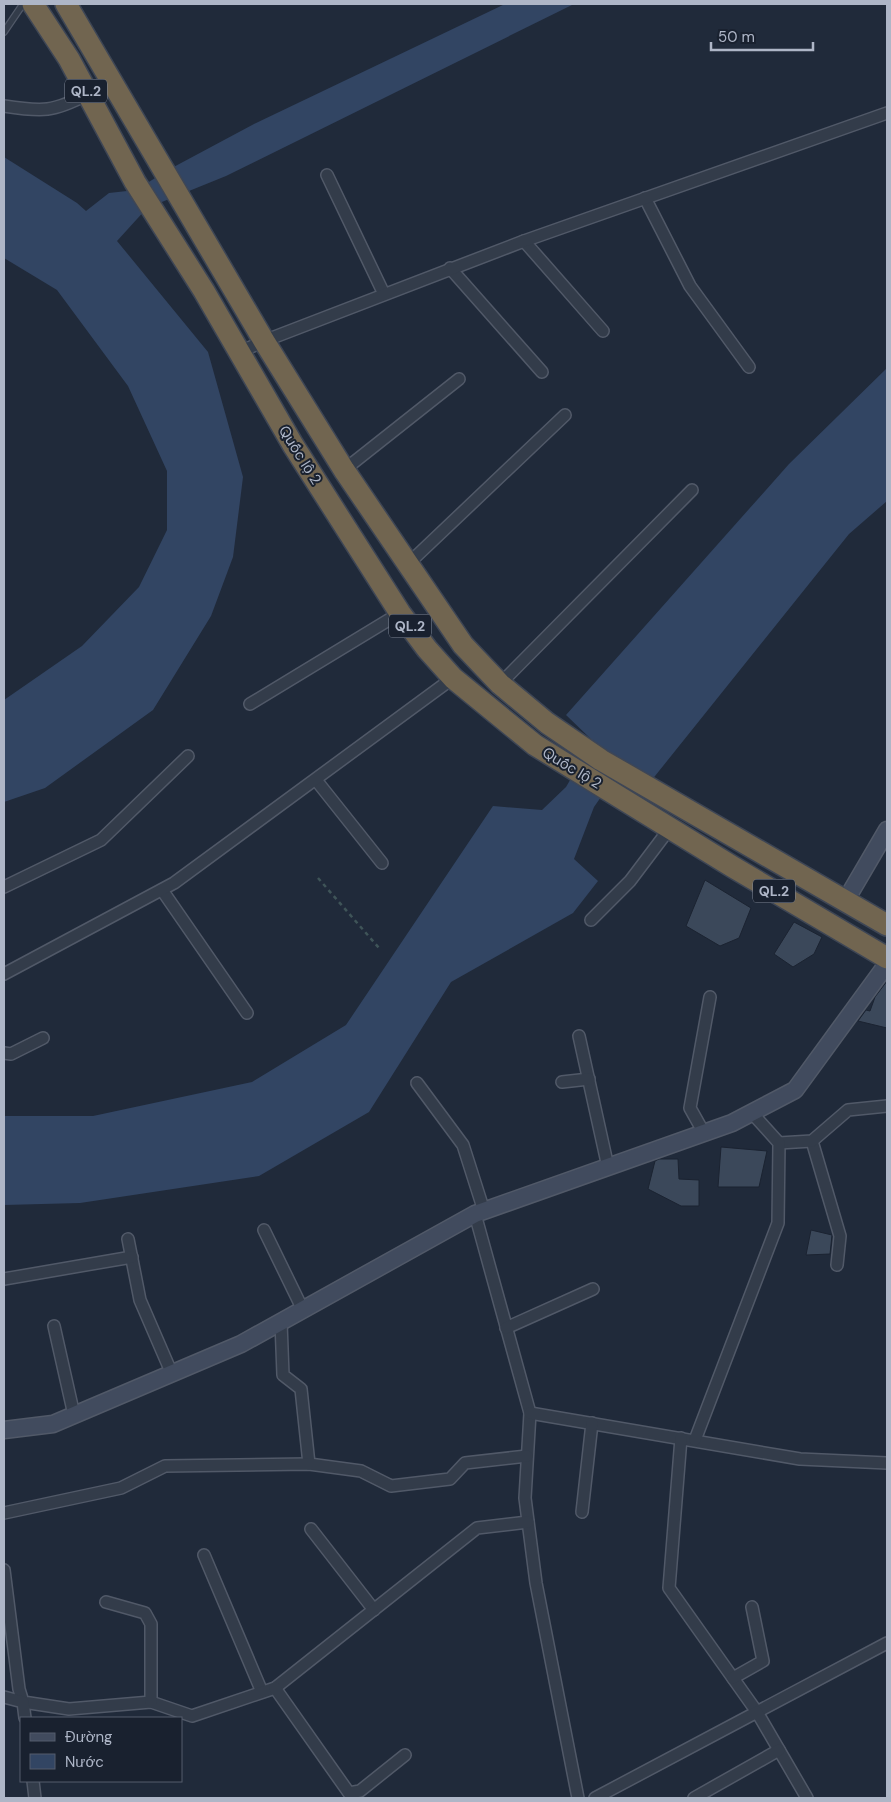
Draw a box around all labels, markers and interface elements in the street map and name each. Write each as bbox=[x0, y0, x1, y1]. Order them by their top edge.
scale bar bbox=[711, 20, 814, 52]
text: 50 m bbox=[718, 27, 755, 47]
road number: QL.2 bbox=[65, 80, 107, 102]
street label: Quốc lộ 2 bbox=[274, 422, 326, 488]
road number: QL.2 bbox=[389, 614, 431, 638]
street label: Quốc lộ 2 bbox=[539, 742, 605, 794]
road number: QL.2 bbox=[753, 879, 795, 902]
legend bbox=[20, 1717, 182, 1782]
text: Đường bbox=[65, 1727, 113, 1747]
text: Nước bbox=[65, 1752, 104, 1772]

